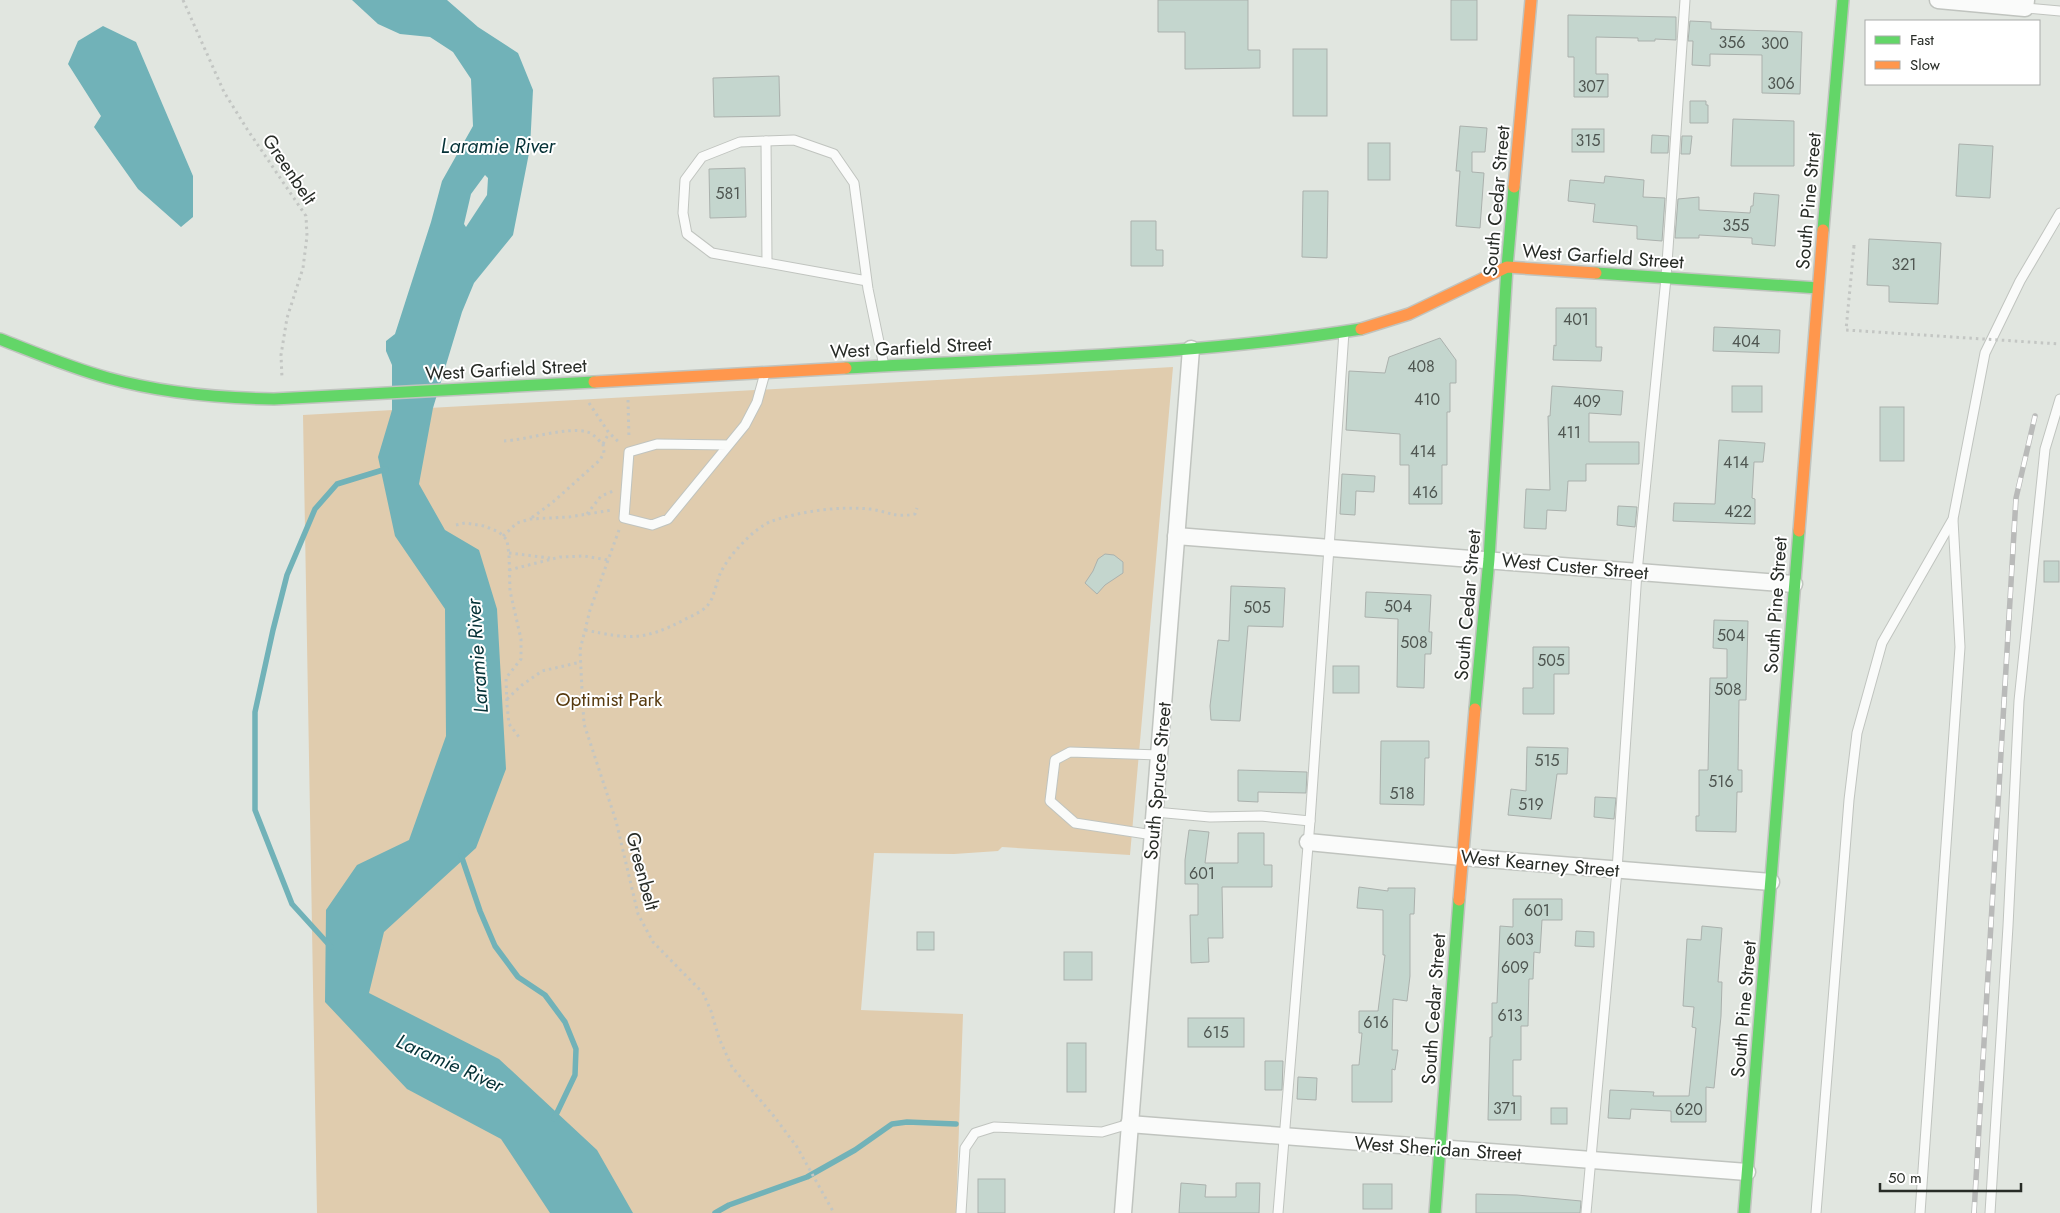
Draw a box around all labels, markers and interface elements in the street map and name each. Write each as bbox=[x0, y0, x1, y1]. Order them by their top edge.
legend bbox=[1865, 20, 2040, 85]
text: Fast bbox=[1910, 29, 1934, 51]
house number: 356 bbox=[1719, 31, 1745, 54]
house number: 300 bbox=[1761, 32, 1789, 55]
text: Slow bbox=[1910, 54, 1941, 76]
house number: 306 bbox=[1767, 72, 1795, 95]
house number: 307 bbox=[1578, 75, 1605, 98]
street label: South Cedar Street bbox=[1476, 124, 1517, 278]
street label: Greenbelt bbox=[256, 129, 323, 210]
house number: 315 bbox=[1576, 129, 1600, 152]
street label: South Pine Street bbox=[1789, 131, 1828, 271]
water label: Laramie River bbox=[441, 132, 557, 161]
house number: 581 bbox=[716, 182, 740, 205]
house number: 355 bbox=[1723, 214, 1749, 237]
street label: West Garfield Street bbox=[1521, 237, 1685, 276]
house number: 321 bbox=[1891, 253, 1917, 276]
house number: 401 bbox=[1563, 308, 1589, 331]
street label: West Garfield Street bbox=[830, 330, 993, 365]
house number: 404 bbox=[1732, 330, 1760, 353]
street label: West Garfield Street bbox=[425, 352, 588, 387]
house number: 408 bbox=[1407, 355, 1435, 378]
house number: 410 bbox=[1414, 388, 1440, 411]
house number: 409 bbox=[1573, 390, 1601, 413]
house number: 411 bbox=[1557, 421, 1581, 444]
house number: 414 bbox=[1410, 440, 1436, 463]
house number: 414 bbox=[1723, 451, 1749, 474]
house number: 416 bbox=[1412, 481, 1438, 504]
house number: 422 bbox=[1724, 500, 1752, 523]
street label: South Cedar Street bbox=[1447, 528, 1488, 682]
street label: South Pine Street bbox=[1757, 535, 1794, 674]
street label: West Custer Street bbox=[1500, 547, 1650, 586]
house number: 504 bbox=[1384, 595, 1412, 618]
house number: 505 bbox=[1243, 596, 1271, 619]
water label: Laramie River bbox=[459, 597, 496, 714]
house number: 504 bbox=[1717, 624, 1745, 647]
house number: 508 bbox=[1400, 631, 1428, 654]
house number: 505 bbox=[1537, 649, 1565, 672]
house number: 508 bbox=[1714, 678, 1742, 701]
park label: Optimist Park bbox=[556, 686, 663, 713]
street label: South Spruce Street bbox=[1137, 700, 1178, 861]
house number: 515 bbox=[1534, 749, 1560, 772]
house number: 516 bbox=[1708, 770, 1734, 793]
house number: 518 bbox=[1390, 782, 1414, 805]
house number: 519 bbox=[1518, 793, 1544, 816]
street label: Greenbelt bbox=[619, 829, 666, 914]
street label: West Kearney Street bbox=[1459, 843, 1621, 884]
house number: 601 bbox=[1189, 862, 1215, 885]
house number: 601 bbox=[1524, 899, 1550, 922]
house number: 603 bbox=[1506, 928, 1534, 951]
street label: South Cedar Street bbox=[1415, 932, 1452, 1085]
street label: South Pine Street bbox=[1724, 939, 1763, 1079]
house number: 609 bbox=[1501, 956, 1529, 979]
house number: 613 bbox=[1497, 1004, 1523, 1027]
house number: 616 bbox=[1363, 1011, 1389, 1034]
house number: 615 bbox=[1203, 1021, 1229, 1044]
water label: Laramie River bbox=[392, 1027, 509, 1101]
house number: 371 bbox=[1493, 1097, 1517, 1120]
house number: 620 bbox=[1675, 1098, 1703, 1121]
street label: West Sheridan Street bbox=[1353, 1129, 1523, 1168]
scale bar bbox=[1880, 1160, 2021, 1192]
text: 50 m bbox=[1888, 1167, 1922, 1189]

